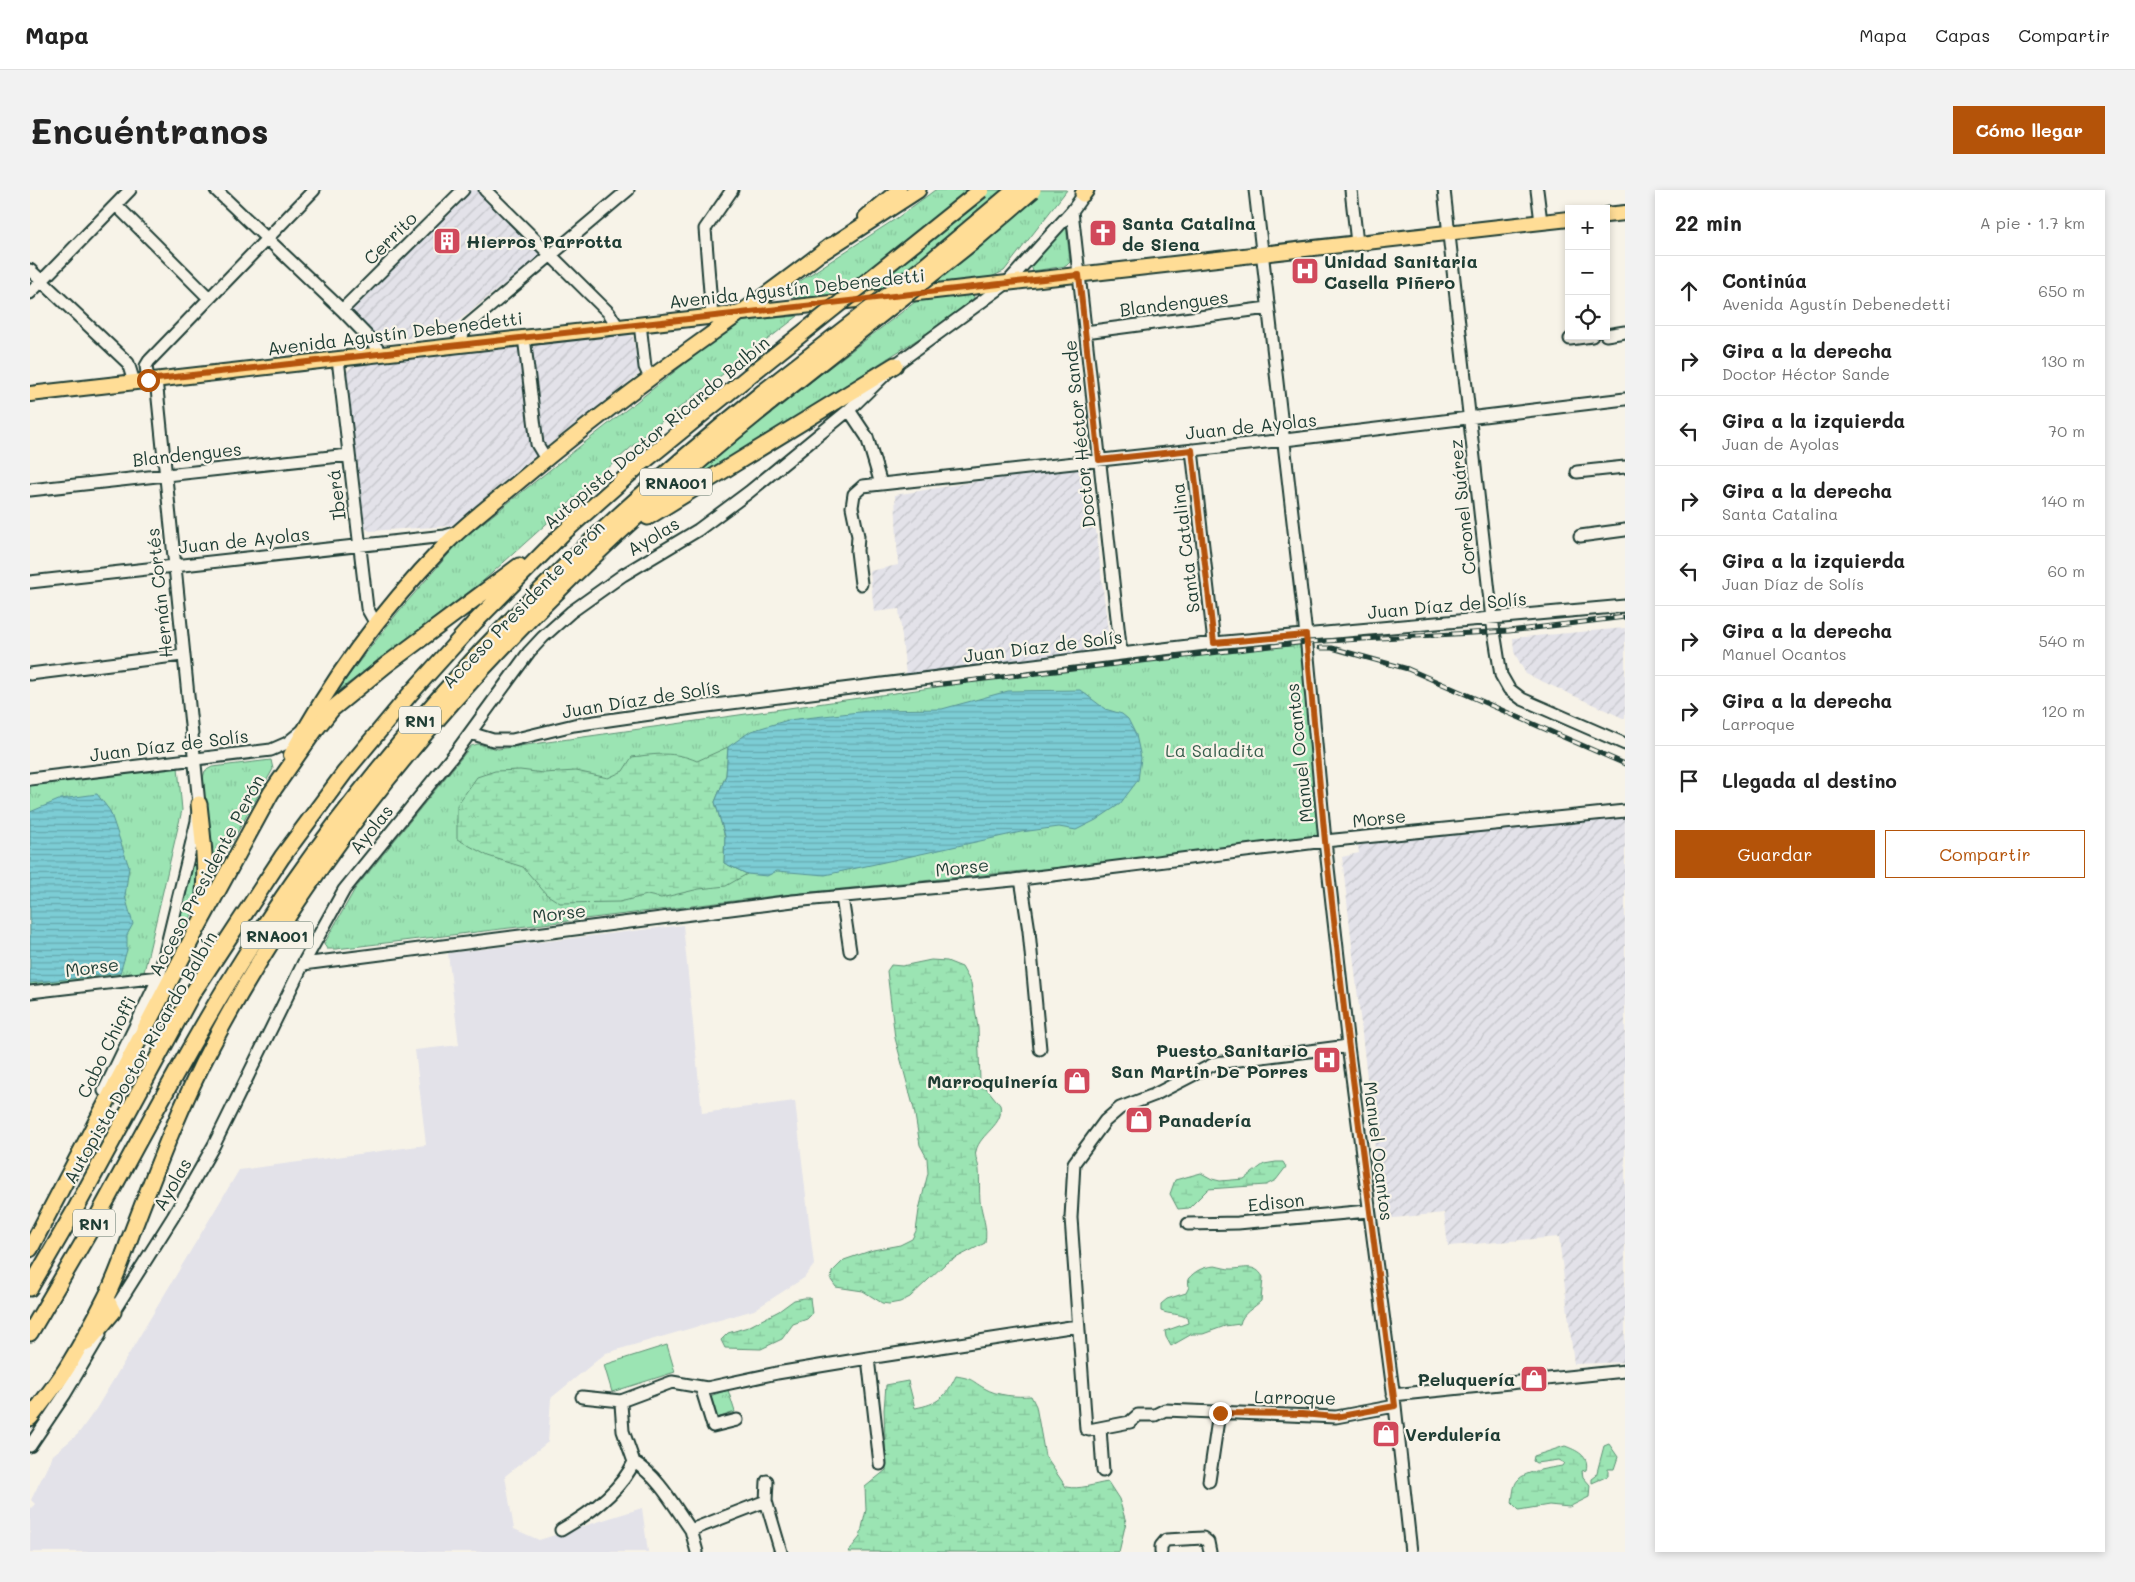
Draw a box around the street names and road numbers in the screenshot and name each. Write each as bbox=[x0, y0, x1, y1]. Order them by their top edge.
street label: Cerrito bbox=[358, 206, 422, 270]
street label: Avenida Agustín Debenedetti bbox=[668, 263, 926, 313]
street label: Blandengues bbox=[1118, 284, 1230, 322]
street label: Avenida Agustín Debenedetti bbox=[266, 305, 524, 361]
street label: Autopista Doctor Ricardo Balbín bbox=[538, 330, 774, 534]
street label: Doctor Héctor Sande bbox=[1057, 339, 1101, 529]
street label: Juan de Ayolas bbox=[1184, 407, 1318, 445]
street label: Blandengues bbox=[131, 436, 243, 472]
street label: Coronel Suárez bbox=[1443, 438, 1481, 576]
street label: Iberá bbox=[321, 468, 351, 522]
road number: RNA001 bbox=[640, 468, 712, 496]
street label: Santa Catalina bbox=[1165, 482, 1205, 614]
street label: Ayolas bbox=[622, 511, 684, 561]
street label: Acceso Presidente Perón bbox=[436, 515, 610, 693]
street label: Juan de Ayolas bbox=[177, 521, 311, 559]
street label: Hernán Cortés bbox=[140, 527, 178, 659]
street label: Juan Díaz de Solís bbox=[1366, 586, 1528, 624]
street label: Juan Díaz de Solís bbox=[962, 624, 1124, 668]
street label: Juan Díaz de Solís bbox=[560, 675, 722, 723]
street label: Manuel Ocantos bbox=[1280, 682, 1318, 824]
road number: RN1 bbox=[399, 706, 441, 734]
street label: Juan Díaz de Solís bbox=[88, 723, 250, 767]
street label: Acceso Presidente Perón bbox=[143, 770, 269, 980]
street label: Ayolas bbox=[344, 799, 398, 859]
street label: Morse bbox=[1351, 803, 1407, 833]
street label: Morse bbox=[934, 852, 990, 882]
street label: Morse bbox=[531, 898, 587, 928]
road number: RNA001 bbox=[241, 922, 313, 948]
street label: Autopista Doctor Ricardo Balbín bbox=[58, 926, 222, 1188]
street label: Morse bbox=[64, 952, 120, 982]
street label: Cabo Chioffi bbox=[71, 992, 141, 1102]
street label: Manuel Ocantos bbox=[1359, 1080, 1399, 1222]
street label: Ayolas bbox=[147, 1153, 197, 1215]
street label: Edison bbox=[1247, 1187, 1305, 1217]
road number: RN1 bbox=[73, 1210, 115, 1236]
street label: Larroque bbox=[1254, 1384, 1336, 1410]

